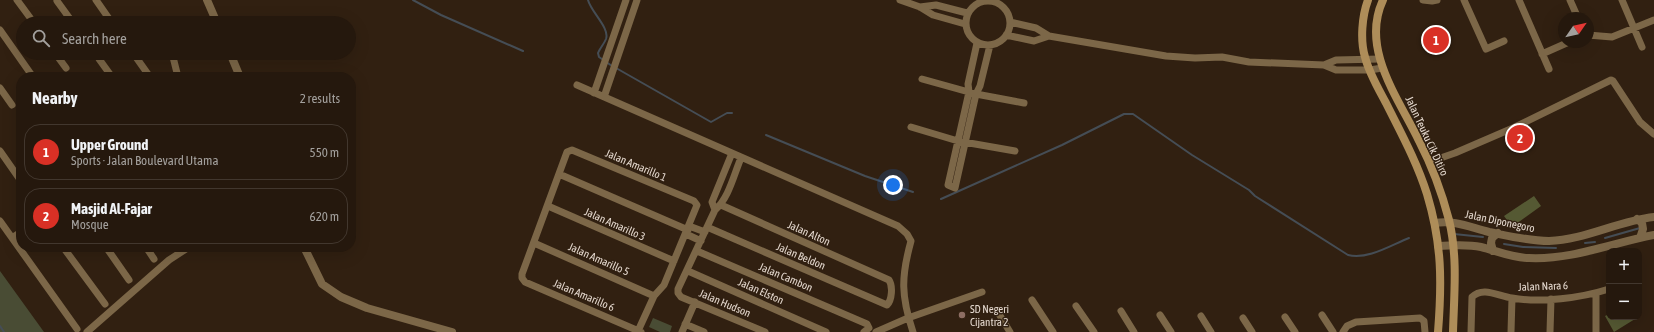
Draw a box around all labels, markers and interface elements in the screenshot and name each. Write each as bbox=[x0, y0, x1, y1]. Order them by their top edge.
north arrow bbox=[1558, 12, 1594, 48]
search box bbox=[16, 16, 356, 60]
pin: 1 bbox=[1423, 25, 1449, 55]
icon: search bbox=[30, 27, 52, 49]
text: Search here bbox=[62, 30, 127, 47]
text: Nearby bbox=[32, 88, 78, 108]
text: 2 results bbox=[300, 91, 340, 106]
street label: Jalan Teuku Cik Ditiro bbox=[1403, 94, 1451, 178]
pin: 2 bbox=[1507, 123, 1533, 153]
text: Upper Ground bbox=[71, 136, 148, 153]
text: 1 bbox=[43, 145, 49, 160]
text: 550 m bbox=[310, 145, 339, 160]
street label: Jalan Amarillo 1 bbox=[604, 147, 668, 183]
text: Sports · Jalan Boulevard Utama bbox=[71, 153, 218, 168]
your location bbox=[883, 175, 903, 195]
text: Masjid Al-Fajar bbox=[71, 200, 152, 217]
street label: Jalan Amarillo 3 bbox=[583, 205, 647, 243]
street label: Jalan Diponegoro bbox=[1464, 208, 1536, 234]
text: 2 bbox=[43, 209, 49, 224]
text: 620 m bbox=[310, 209, 339, 224]
text: Mosque bbox=[71, 217, 109, 232]
street label: Jalan Alton bbox=[786, 218, 832, 248]
street label: Jalan Amarillo 5 bbox=[567, 240, 631, 278]
street label: Jalan Beldon bbox=[775, 240, 827, 272]
map controls bbox=[1606, 248, 1642, 320]
button: + bbox=[1606, 248, 1642, 284]
street label: Jalan Cambon bbox=[757, 260, 815, 294]
street label: Jalan Elston bbox=[736, 276, 786, 306]
street label: Jalan Amarillo 6 bbox=[552, 277, 616, 313]
street label: Jalan Nara 6 bbox=[1518, 279, 1568, 293]
button: − bbox=[1606, 284, 1642, 320]
street label: Jalan Hudson bbox=[697, 287, 753, 319]
place label: SD Negeri Cijantra 2 bbox=[970, 303, 1009, 328]
marker: SD Negeri Cijantra 2 bbox=[957, 310, 967, 320]

